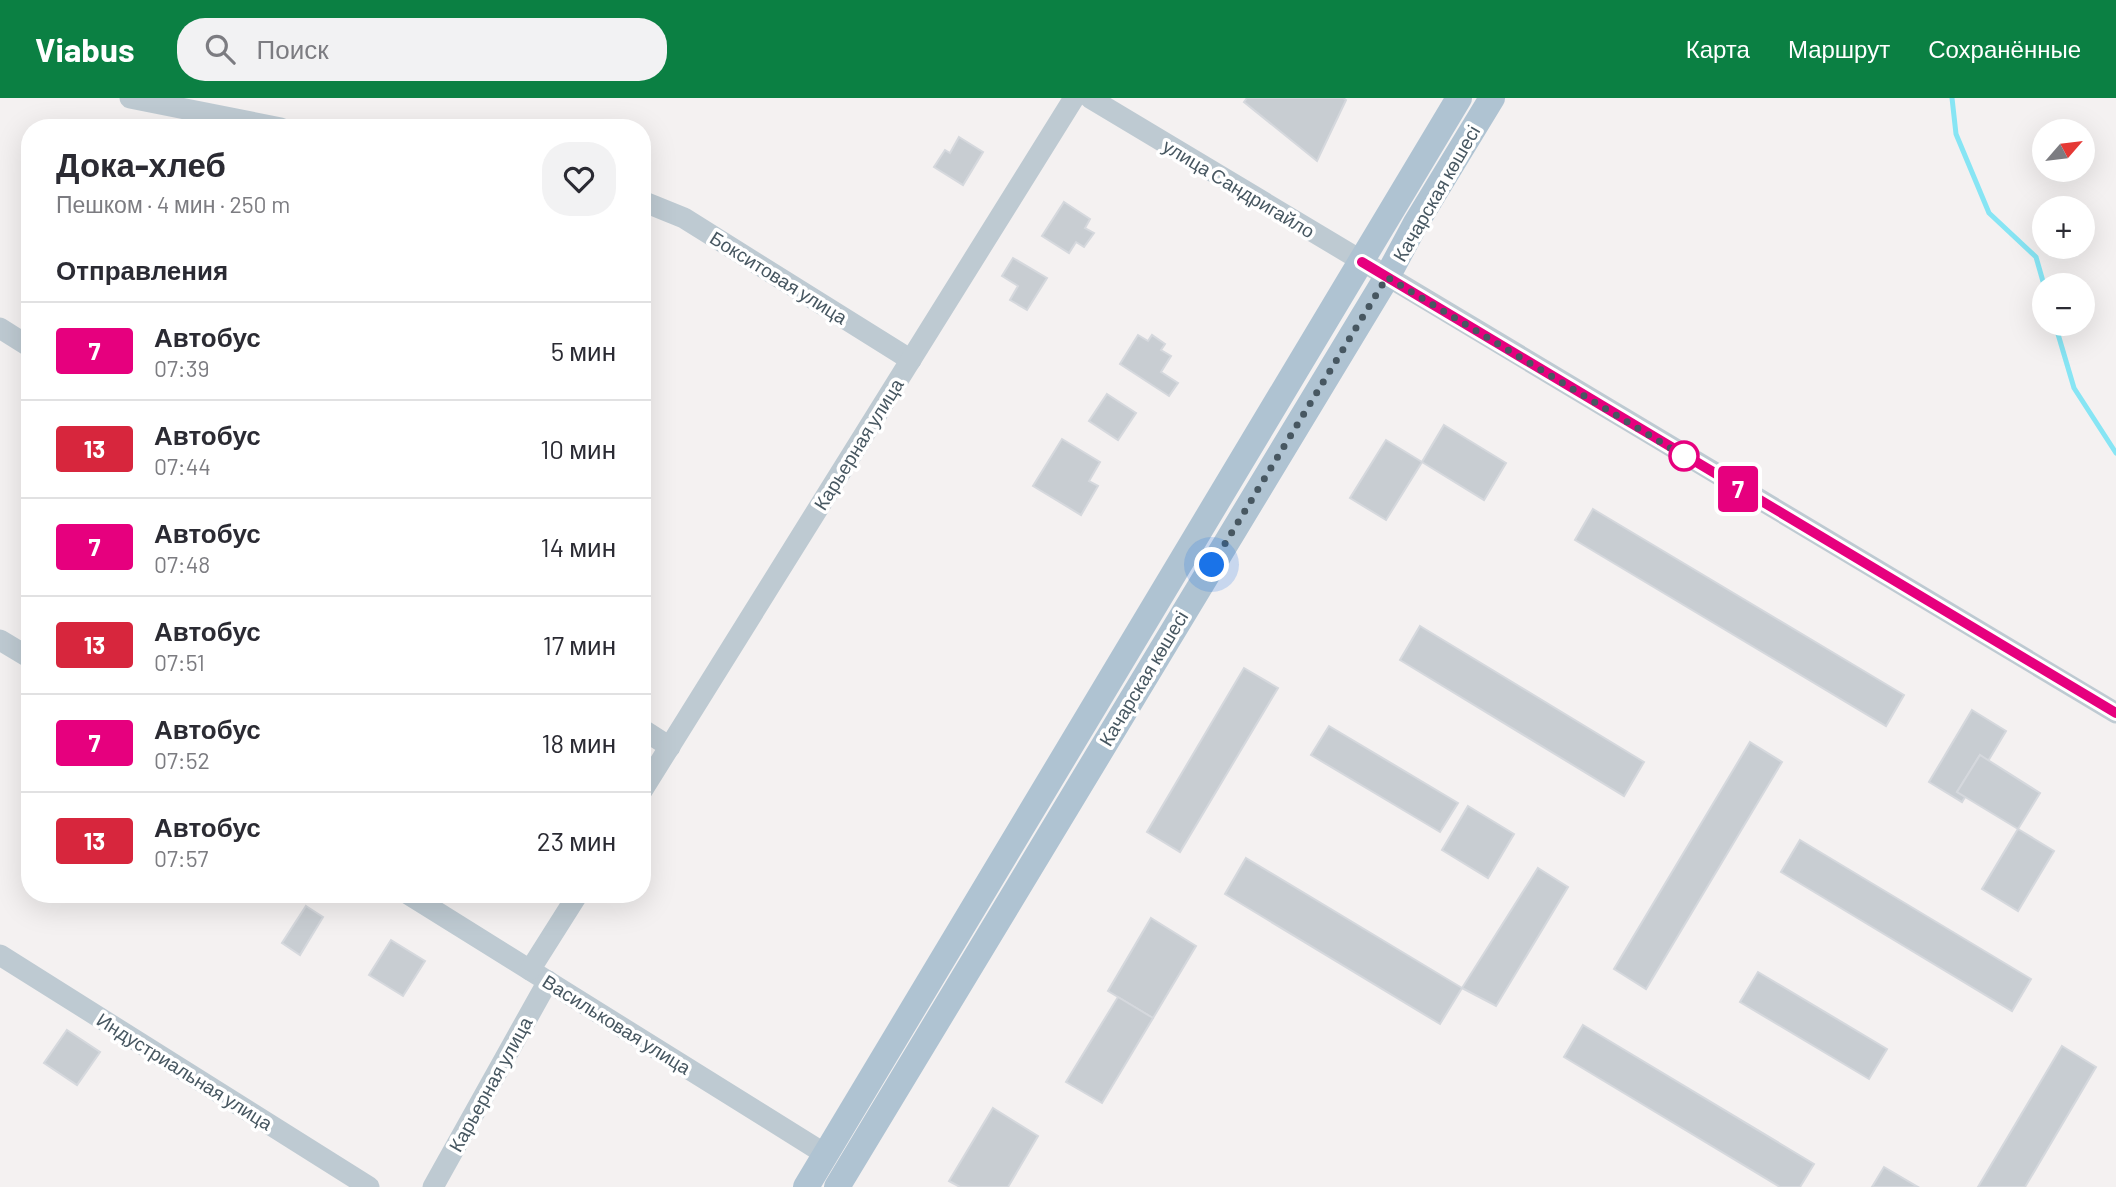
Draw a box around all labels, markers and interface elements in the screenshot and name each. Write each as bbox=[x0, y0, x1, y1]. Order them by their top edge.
search box bbox=[177, 18, 667, 81]
text: Viabus bbox=[35, 29, 135, 69]
icon: search bbox=[201, 30, 239, 68]
text: Поиск bbox=[257, 33, 329, 64]
text: Карта bbox=[1686, 34, 1750, 63]
text: Маршрут bbox=[1788, 34, 1890, 63]
text: Сохранённые bbox=[1928, 34, 2081, 63]
north arrow bbox=[2032, 119, 2095, 182]
map controls bbox=[2032, 119, 2095, 336]
street label: Качарская көшесі bbox=[1388, 121, 1484, 265]
street label: улица Сандригайло bbox=[1159, 134, 1319, 242]
button: heart bbox=[542, 142, 616, 216]
text: Дока-хлеб bbox=[56, 144, 226, 184]
text: Пешком · 4 мин · 250 m bbox=[56, 190, 290, 218]
button: + bbox=[2032, 196, 2095, 259]
street label: Бокситовая улица bbox=[706, 226, 852, 329]
text: Отправления bbox=[56, 254, 228, 285]
button: − bbox=[2032, 273, 2095, 336]
text: Автобус bbox=[154, 321, 261, 352]
text: 5 мин bbox=[551, 335, 616, 366]
text: 7 bbox=[89, 336, 100, 365]
text: 07:39 bbox=[154, 354, 210, 382]
street label: Карьерная улица bbox=[808, 374, 908, 514]
text: Автобус bbox=[154, 419, 261, 450]
text: 10 мин bbox=[540, 433, 616, 464]
text: 13 bbox=[84, 434, 105, 463]
unlabelled marker bbox=[1669, 441, 1699, 471]
text: 07:44 bbox=[154, 452, 211, 480]
line badge: 7 bbox=[1715, 466, 1761, 512]
text: 7 bbox=[1732, 474, 1744, 503]
text: Автобус bbox=[154, 517, 261, 548]
text: 14 мин bbox=[541, 531, 616, 562]
text: 7 bbox=[89, 532, 100, 561]
your location bbox=[1194, 547, 1229, 582]
text: 07:48 bbox=[154, 550, 210, 578]
street label: Качарская көшесі bbox=[1094, 606, 1192, 750]
text: Автобус bbox=[154, 615, 261, 646]
text: 17 мин bbox=[543, 629, 616, 660]
text: 13 bbox=[84, 630, 105, 659]
text: 07:51 bbox=[154, 648, 205, 676]
text: Автобус bbox=[154, 713, 261, 744]
text: 18 мин bbox=[541, 727, 616, 758]
text: 7 bbox=[89, 728, 100, 757]
text: 07:52 bbox=[154, 746, 210, 774]
text: Автобус bbox=[154, 811, 261, 842]
text: 23 мин bbox=[537, 825, 616, 856]
text: 13 bbox=[84, 826, 105, 855]
text: 07:57 bbox=[154, 844, 208, 872]
street label: Васильковая улица bbox=[539, 969, 696, 1079]
street label: Индустриальная улица bbox=[93, 1008, 277, 1135]
street label: Карьерная улица bbox=[443, 1012, 537, 1155]

